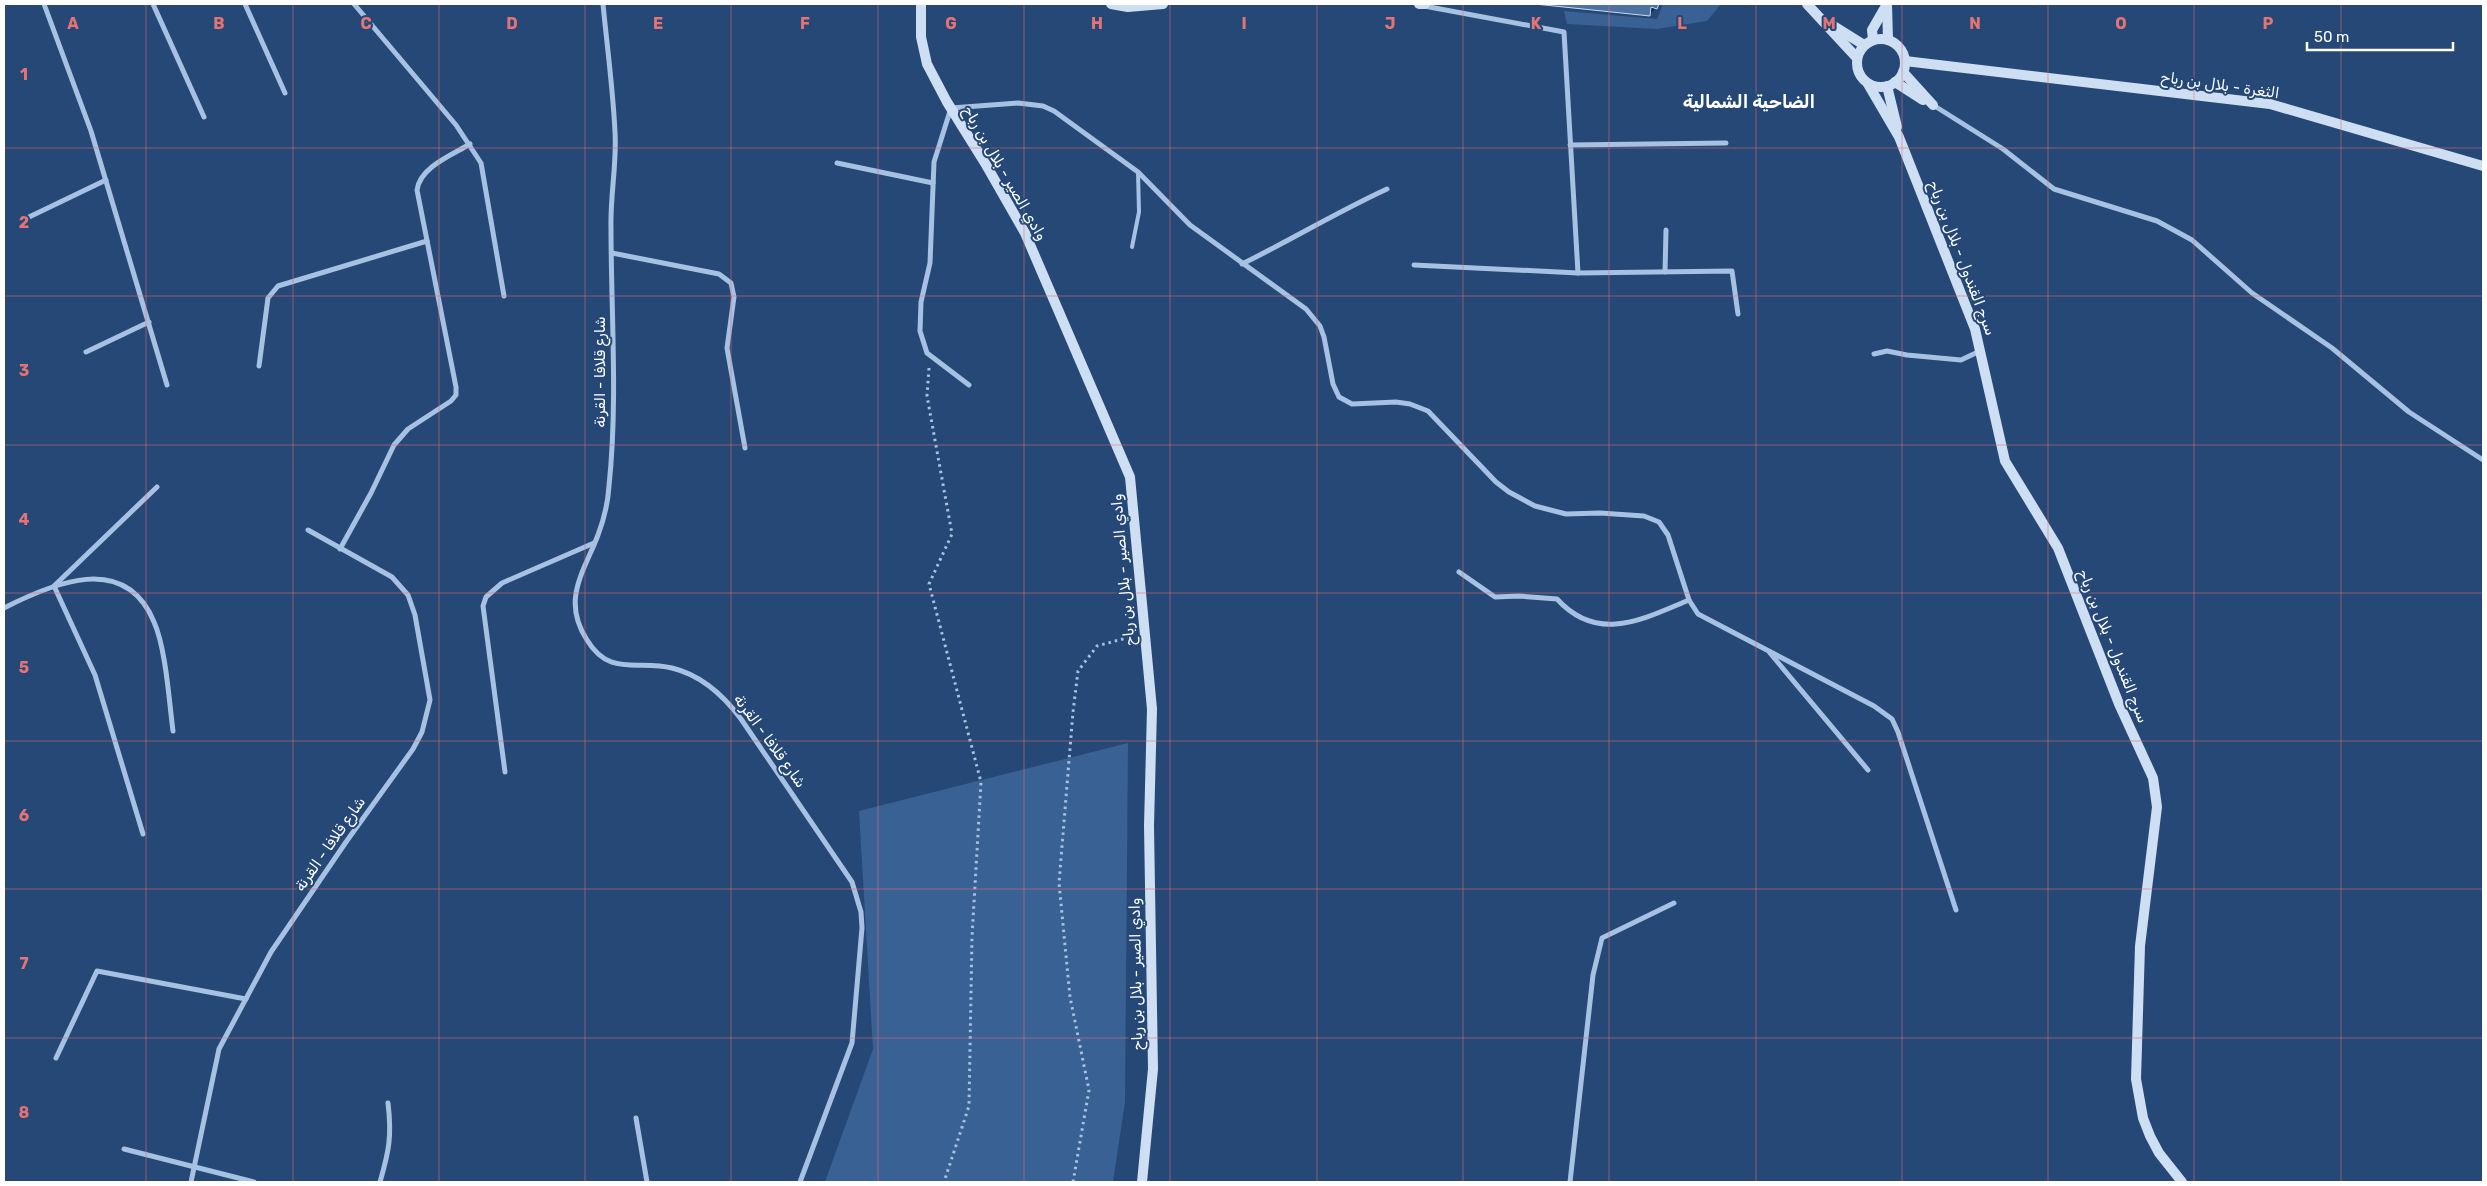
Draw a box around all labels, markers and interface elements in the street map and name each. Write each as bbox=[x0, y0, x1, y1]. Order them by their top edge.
text: A bbox=[67, 14, 79, 33]
text: B bbox=[213, 14, 225, 33]
text: C bbox=[360, 14, 372, 33]
text: D bbox=[506, 14, 518, 33]
text: E bbox=[653, 14, 663, 33]
text: F bbox=[800, 14, 810, 33]
text: G bbox=[945, 14, 957, 33]
text: H bbox=[1091, 14, 1103, 33]
text: I bbox=[1241, 14, 1247, 33]
text: J bbox=[1385, 14, 1395, 33]
text: K bbox=[1531, 14, 1542, 33]
text: L bbox=[1677, 14, 1687, 33]
text: M bbox=[1822, 14, 1836, 33]
text: N bbox=[1969, 14, 1981, 33]
text: O bbox=[2115, 14, 2127, 33]
text: P bbox=[2263, 14, 2274, 33]
scale bar bbox=[2307, 20, 2453, 52]
text: 50 m bbox=[2314, 28, 2349, 46]
text: 1 bbox=[20, 65, 28, 84]
street label: الثغرة - بلال بن رباح bbox=[2159, 68, 2280, 104]
district label: الضاحية الشمالية bbox=[1683, 91, 1815, 113]
street label: وادي الصير - بلال بن رباح bbox=[957, 102, 1051, 245]
street label: سرج القندول - بلال بن رباح bbox=[1922, 178, 2000, 339]
text: 2 bbox=[19, 213, 29, 232]
street label: شارع قلافا - القرنة bbox=[591, 316, 611, 428]
text: 3 bbox=[19, 361, 29, 380]
street label: وادي الصير - بلال بن رباح bbox=[1107, 493, 1141, 647]
text: 4 bbox=[19, 510, 30, 529]
street label: سرج القندول - بلال بن رباح bbox=[2072, 566, 2152, 726]
text: 5 bbox=[19, 658, 29, 677]
street label: شارع قلافا - القرنة bbox=[728, 691, 810, 792]
street label: شارع قلافا - القرنة bbox=[291, 793, 371, 896]
text: 6 bbox=[19, 806, 29, 825]
street label: وادي الصير - بلال بن رباح bbox=[1126, 898, 1148, 1050]
text: 7 bbox=[19, 954, 29, 973]
text: 8 bbox=[19, 1103, 30, 1122]

